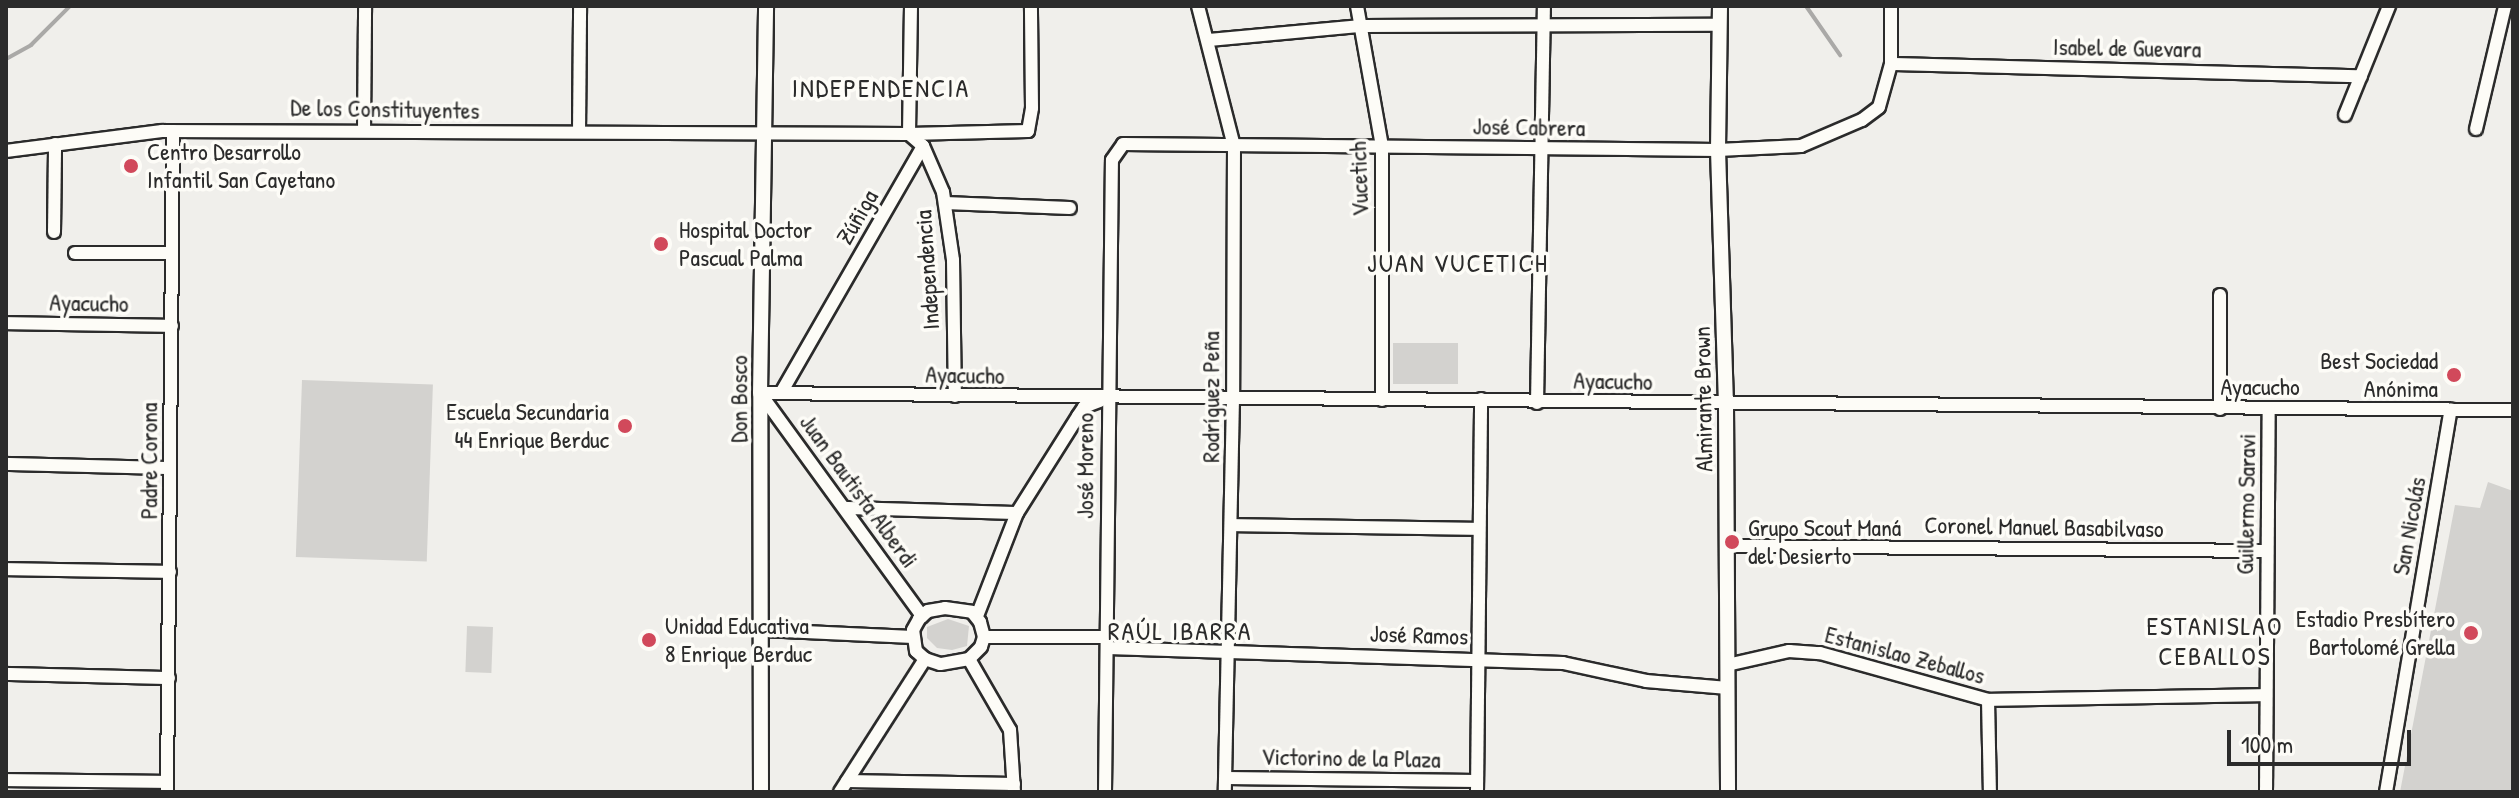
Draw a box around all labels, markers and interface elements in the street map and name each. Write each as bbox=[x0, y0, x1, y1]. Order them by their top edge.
street label: Isabel de Guevara bbox=[2053, 32, 2201, 64]
district label: INDEPENDENCIA bbox=[792, 72, 970, 104]
street label: De los Constituyentes bbox=[290, 93, 480, 125]
street label: José Cabrera bbox=[1472, 112, 1586, 142]
place label: Centro Desarrollo Infantil San Cayetano bbox=[147, 138, 335, 194]
street label: Vucetich bbox=[1343, 141, 1375, 217]
marker: Centro Desarrollo Infantil San Cayetano bbox=[122, 157, 140, 175]
street label: Zúñiga bbox=[830, 185, 884, 249]
street label: Independencia bbox=[908, 209, 946, 331]
place label: Hospital Doctor Pascual Palma bbox=[679, 216, 812, 272]
marker: Hospital Doctor Pascual Palma bbox=[650, 233, 672, 255]
district label: JUAN VUCETICH bbox=[1367, 247, 1549, 279]
street label: Ayacucho bbox=[49, 288, 129, 318]
street label: Almirante Brown bbox=[1687, 326, 1719, 472]
street label: Rodríguez Peña bbox=[1197, 331, 1225, 463]
place label: Best Sociedad Anónima bbox=[2320, 347, 2438, 403]
street label: Don Bosco bbox=[725, 355, 753, 443]
street label: Ayacucho bbox=[925, 360, 1005, 390]
street label: Ayacucho bbox=[1573, 366, 1653, 396]
marker: Best Sociedad Anónima bbox=[2445, 366, 2463, 384]
street label: Ayacucho bbox=[2220, 373, 2300, 401]
place label: Escuela Secundaria 44 Enrique Berduc bbox=[446, 398, 609, 454]
street label: Padre Corona bbox=[135, 403, 163, 519]
street label: Juan Bautista Alberdi bbox=[794, 409, 924, 573]
street label: José Moreno bbox=[1071, 413, 1099, 519]
marker: Escuela Secundaria 44 Enrique Berduc bbox=[616, 417, 634, 435]
street label: Guillermo Saravi bbox=[2230, 433, 2262, 575]
street label: San Nicolás bbox=[2386, 475, 2432, 577]
street label: Coronel Manuel Basabilvaso bbox=[1924, 511, 2164, 543]
place label: Grupo Scout Maná del Desierto bbox=[1748, 514, 1901, 570]
marker: Grupo Scout Maná del Desierto bbox=[1723, 533, 1741, 551]
place label: Estadio Presbítero Bartolomé Grella bbox=[2296, 605, 2455, 661]
district label: ESTANISLAO CEBALLOS bbox=[2147, 610, 2283, 672]
place label: Unidad Educativa 8 Enrique Berduc bbox=[665, 612, 812, 668]
district label: RAÚL IBARRA bbox=[1108, 615, 1252, 647]
street label: José Ramos bbox=[1369, 619, 1469, 651]
street label: Estanislao Zeballos bbox=[1822, 620, 1988, 690]
marker: Estadio Presbítero Bartolomé Grella bbox=[2462, 624, 2480, 642]
marker: Unidad Educativa 8 Enrique Berduc bbox=[640, 631, 658, 649]
scale bar bbox=[2231, 714, 2415, 764]
text: 100 m bbox=[2241, 728, 2293, 760]
street label: Victorino de la Plaza bbox=[1261, 742, 1441, 774]

